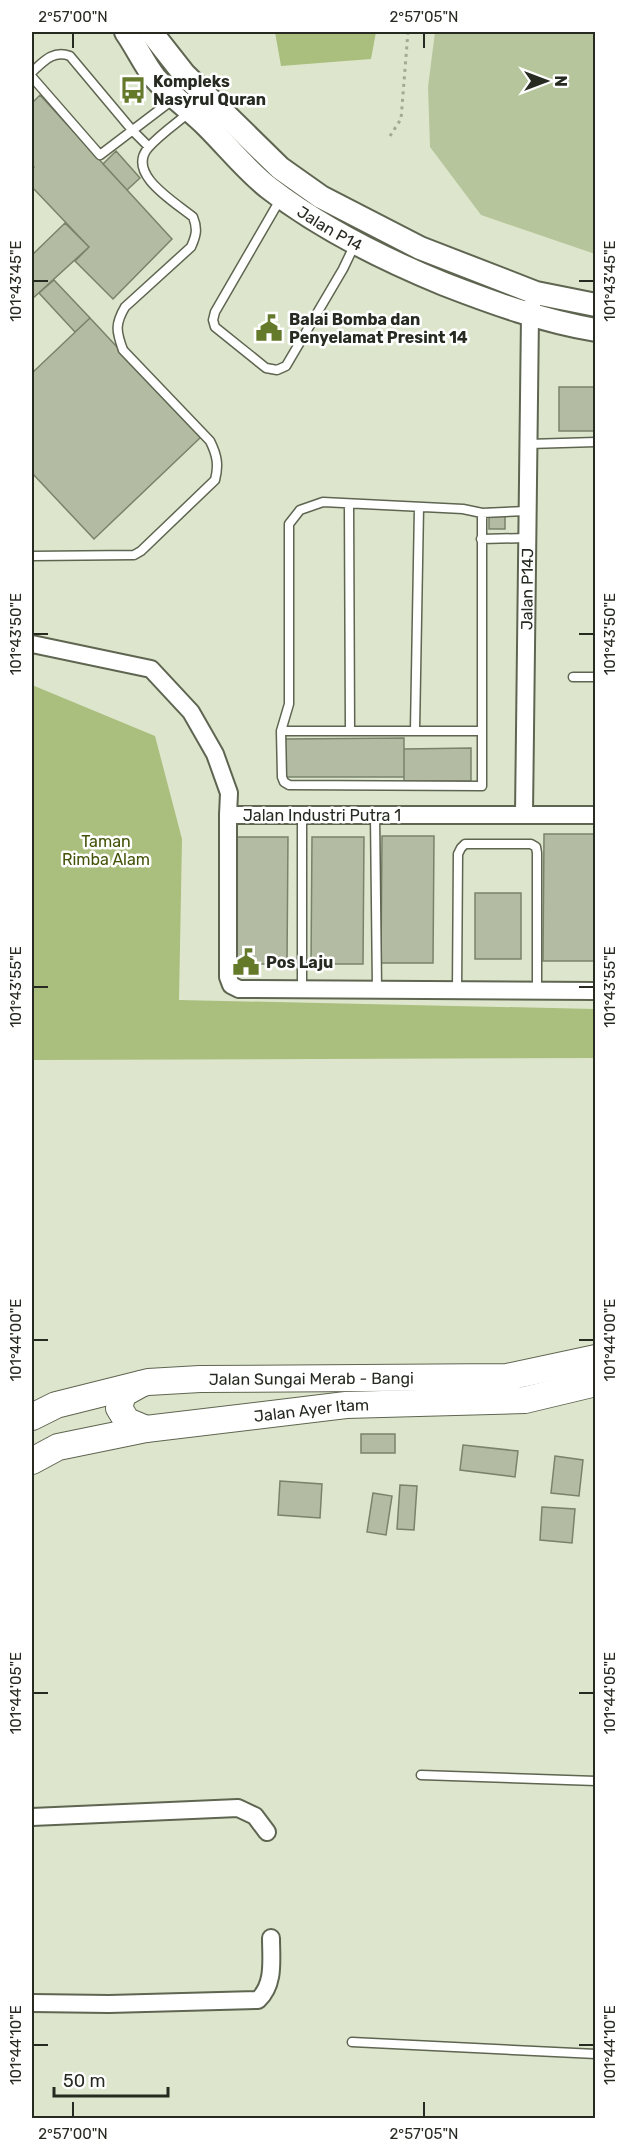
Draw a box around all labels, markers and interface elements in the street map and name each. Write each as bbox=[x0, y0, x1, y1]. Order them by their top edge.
text: 2°57'00"N bbox=[38, 8, 108, 26]
text: 2°57'05"N bbox=[390, 8, 458, 26]
north arrow bbox=[516, 51, 576, 111]
place label: Kompleks Nasyrul Quran bbox=[153, 72, 266, 109]
bus stop icon: Kompleks Nasyrul Quran bbox=[118, 75, 148, 105]
text: N bbox=[551, 75, 570, 87]
street label: Jalan P14 bbox=[293, 202, 366, 255]
text: 101°43'45"E bbox=[7, 240, 25, 322]
text: 101°43'45"E bbox=[601, 240, 619, 322]
place label: Balai Bomba dan Penyelamat Presint 14 bbox=[289, 310, 468, 347]
public building icon: Balai Bomba dan Penyelamat Presint 14 bbox=[254, 313, 284, 343]
street label: Jalan P14J bbox=[517, 548, 537, 630]
text: 101°43'50"E bbox=[7, 593, 25, 675]
text: 101°43'50"E bbox=[601, 593, 619, 675]
street label: Jalan Industri Putra 1 bbox=[243, 806, 401, 825]
park label: Taman Rimba Alam bbox=[62, 832, 150, 869]
text: 101°43'55"E bbox=[7, 946, 25, 1028]
text: 101°43'55"E bbox=[601, 946, 619, 1028]
public building icon: Pos Laju bbox=[231, 947, 261, 977]
place label: Pos Laju bbox=[266, 953, 333, 972]
text: 101°44'00"E bbox=[7, 1299, 25, 1381]
text: 101°44'00"E bbox=[601, 1299, 619, 1381]
street label: Jalan Sungai Merab - Bangi bbox=[209, 1369, 414, 1389]
street label: Jalan Ayer Itam bbox=[253, 1395, 369, 1426]
text: 101°44'05"E bbox=[7, 1652, 25, 1734]
text: 101°44'05"E bbox=[601, 1652, 619, 1734]
text: 101°44'10"E bbox=[7, 2005, 25, 2085]
text: 101°44'10"E bbox=[601, 2005, 619, 2085]
scale bar bbox=[54, 2060, 168, 2098]
text: 50 m bbox=[63, 2070, 106, 2092]
text: 2°57'00"N bbox=[38, 2125, 108, 2143]
text: 2°57'05"N bbox=[390, 2125, 458, 2143]

